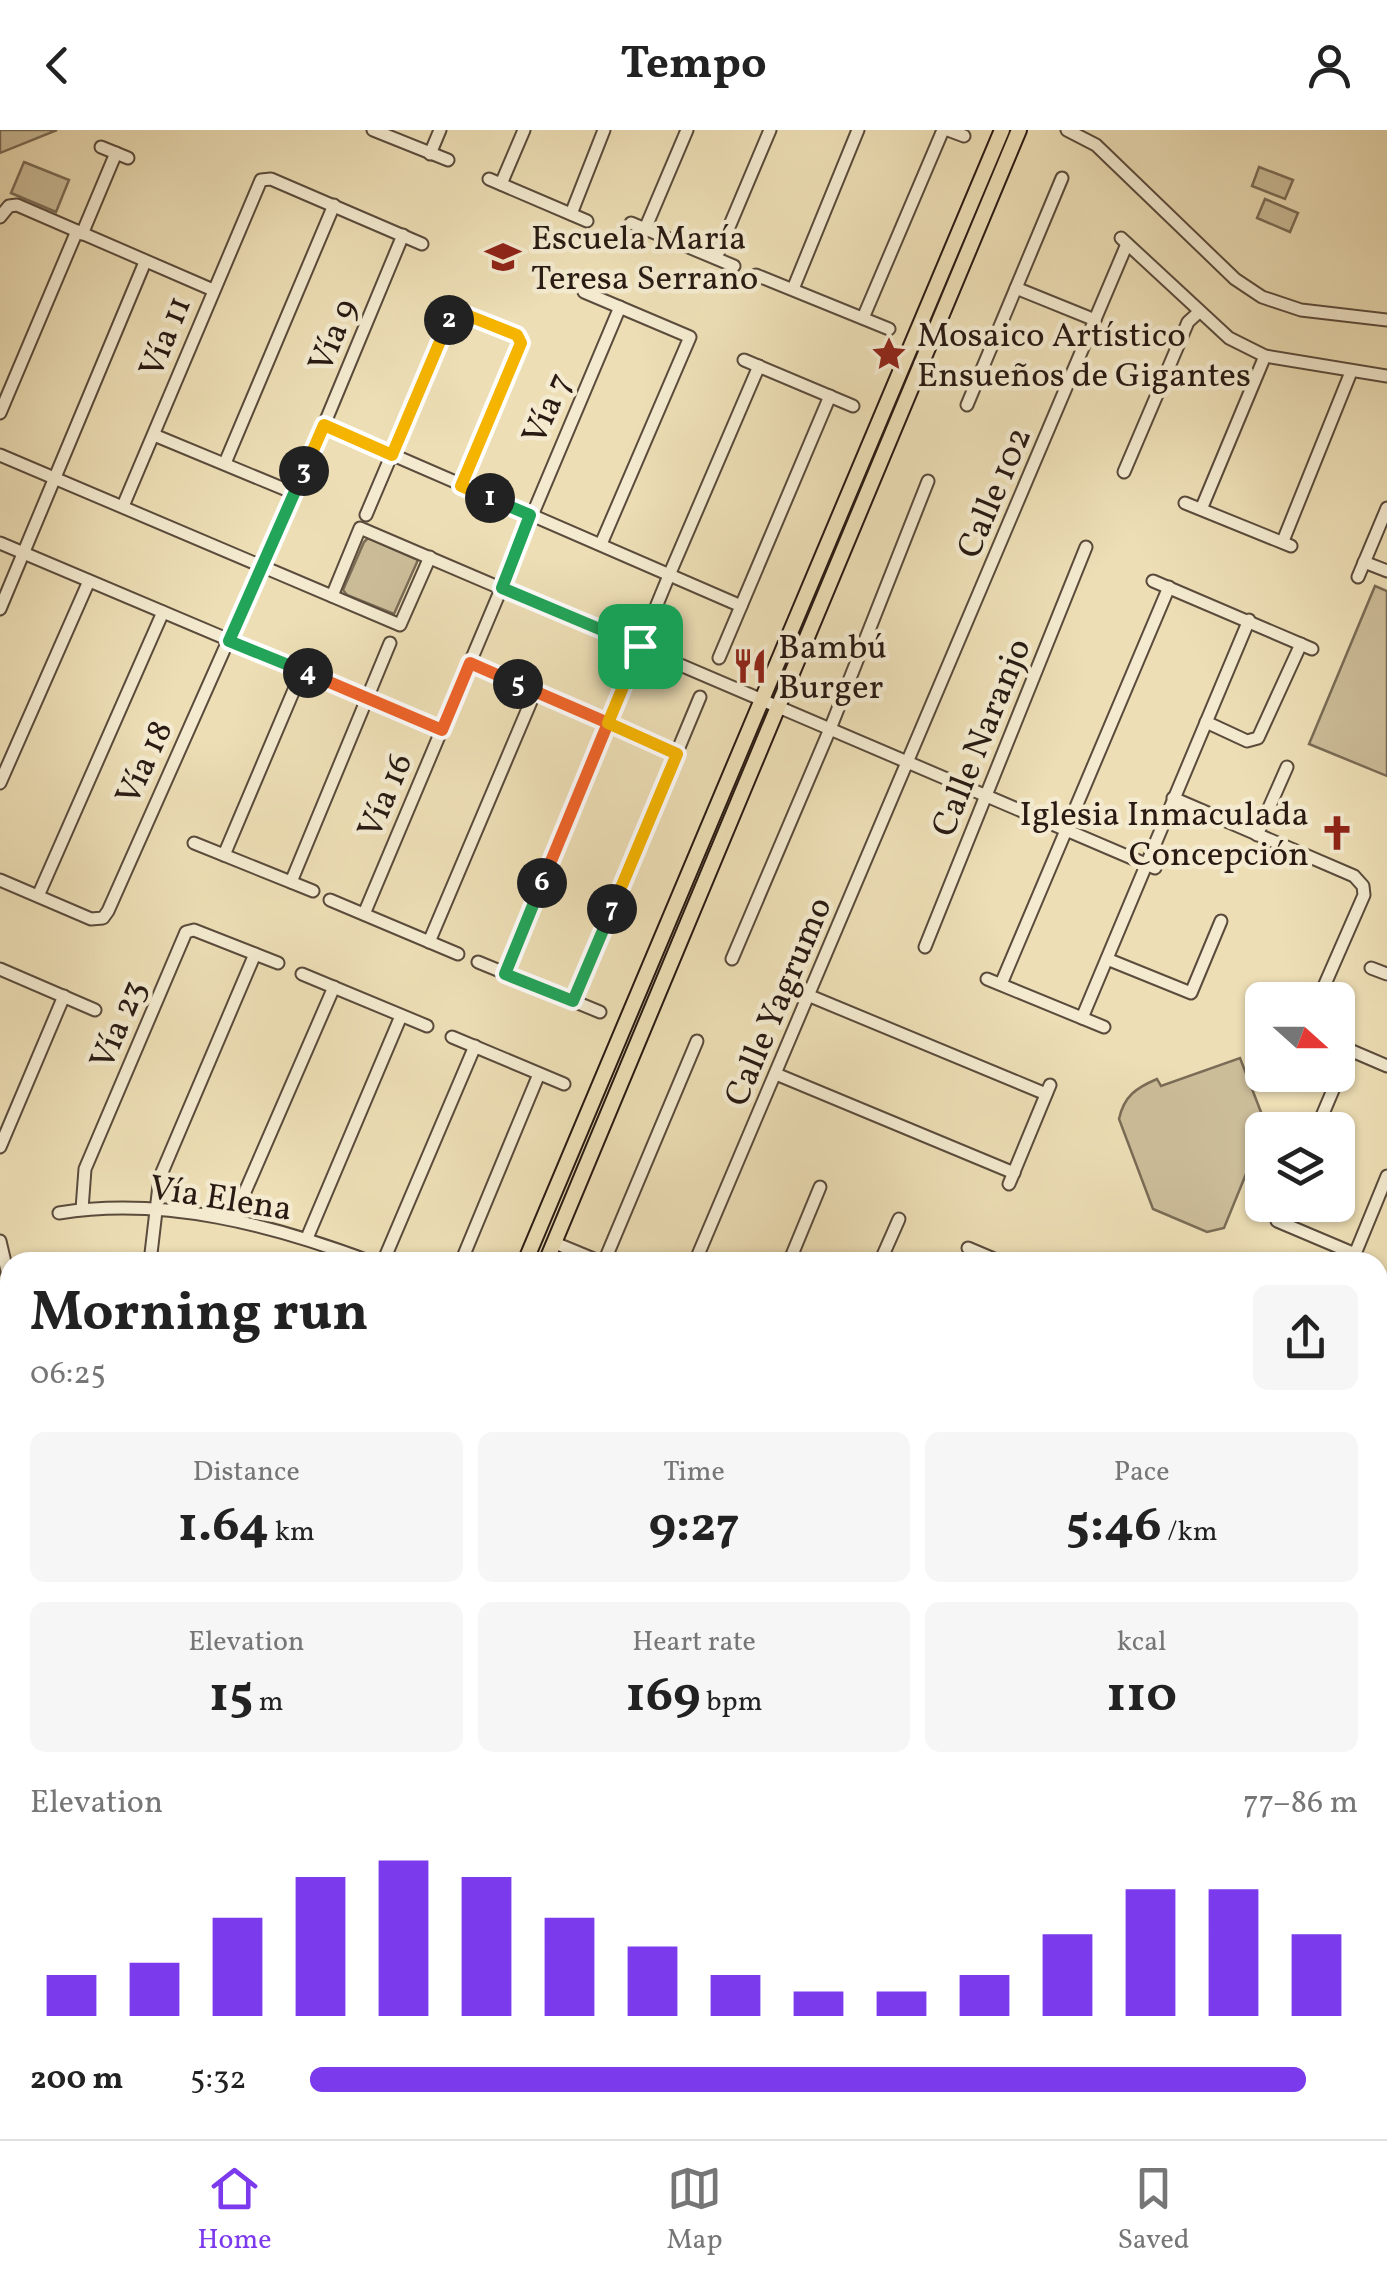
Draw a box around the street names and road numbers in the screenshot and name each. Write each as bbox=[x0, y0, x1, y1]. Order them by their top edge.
street label: Vía 11 bbox=[129, 289, 205, 385]
street label: Vía 9 bbox=[298, 292, 372, 380]
street label: Vía 7 bbox=[512, 366, 586, 453]
street label: Calle 102 bbox=[947, 420, 1045, 566]
street label: Calle Naranjo bbox=[921, 632, 1044, 844]
street label: Vía 18 bbox=[105, 713, 186, 813]
street label: Vía 16 bbox=[347, 746, 426, 846]
street label: Calle Yagrumo bbox=[714, 890, 845, 1114]
street label: Vía 23 bbox=[80, 973, 160, 1077]
street label: Vía Elena bbox=[146, 1165, 295, 1235]

